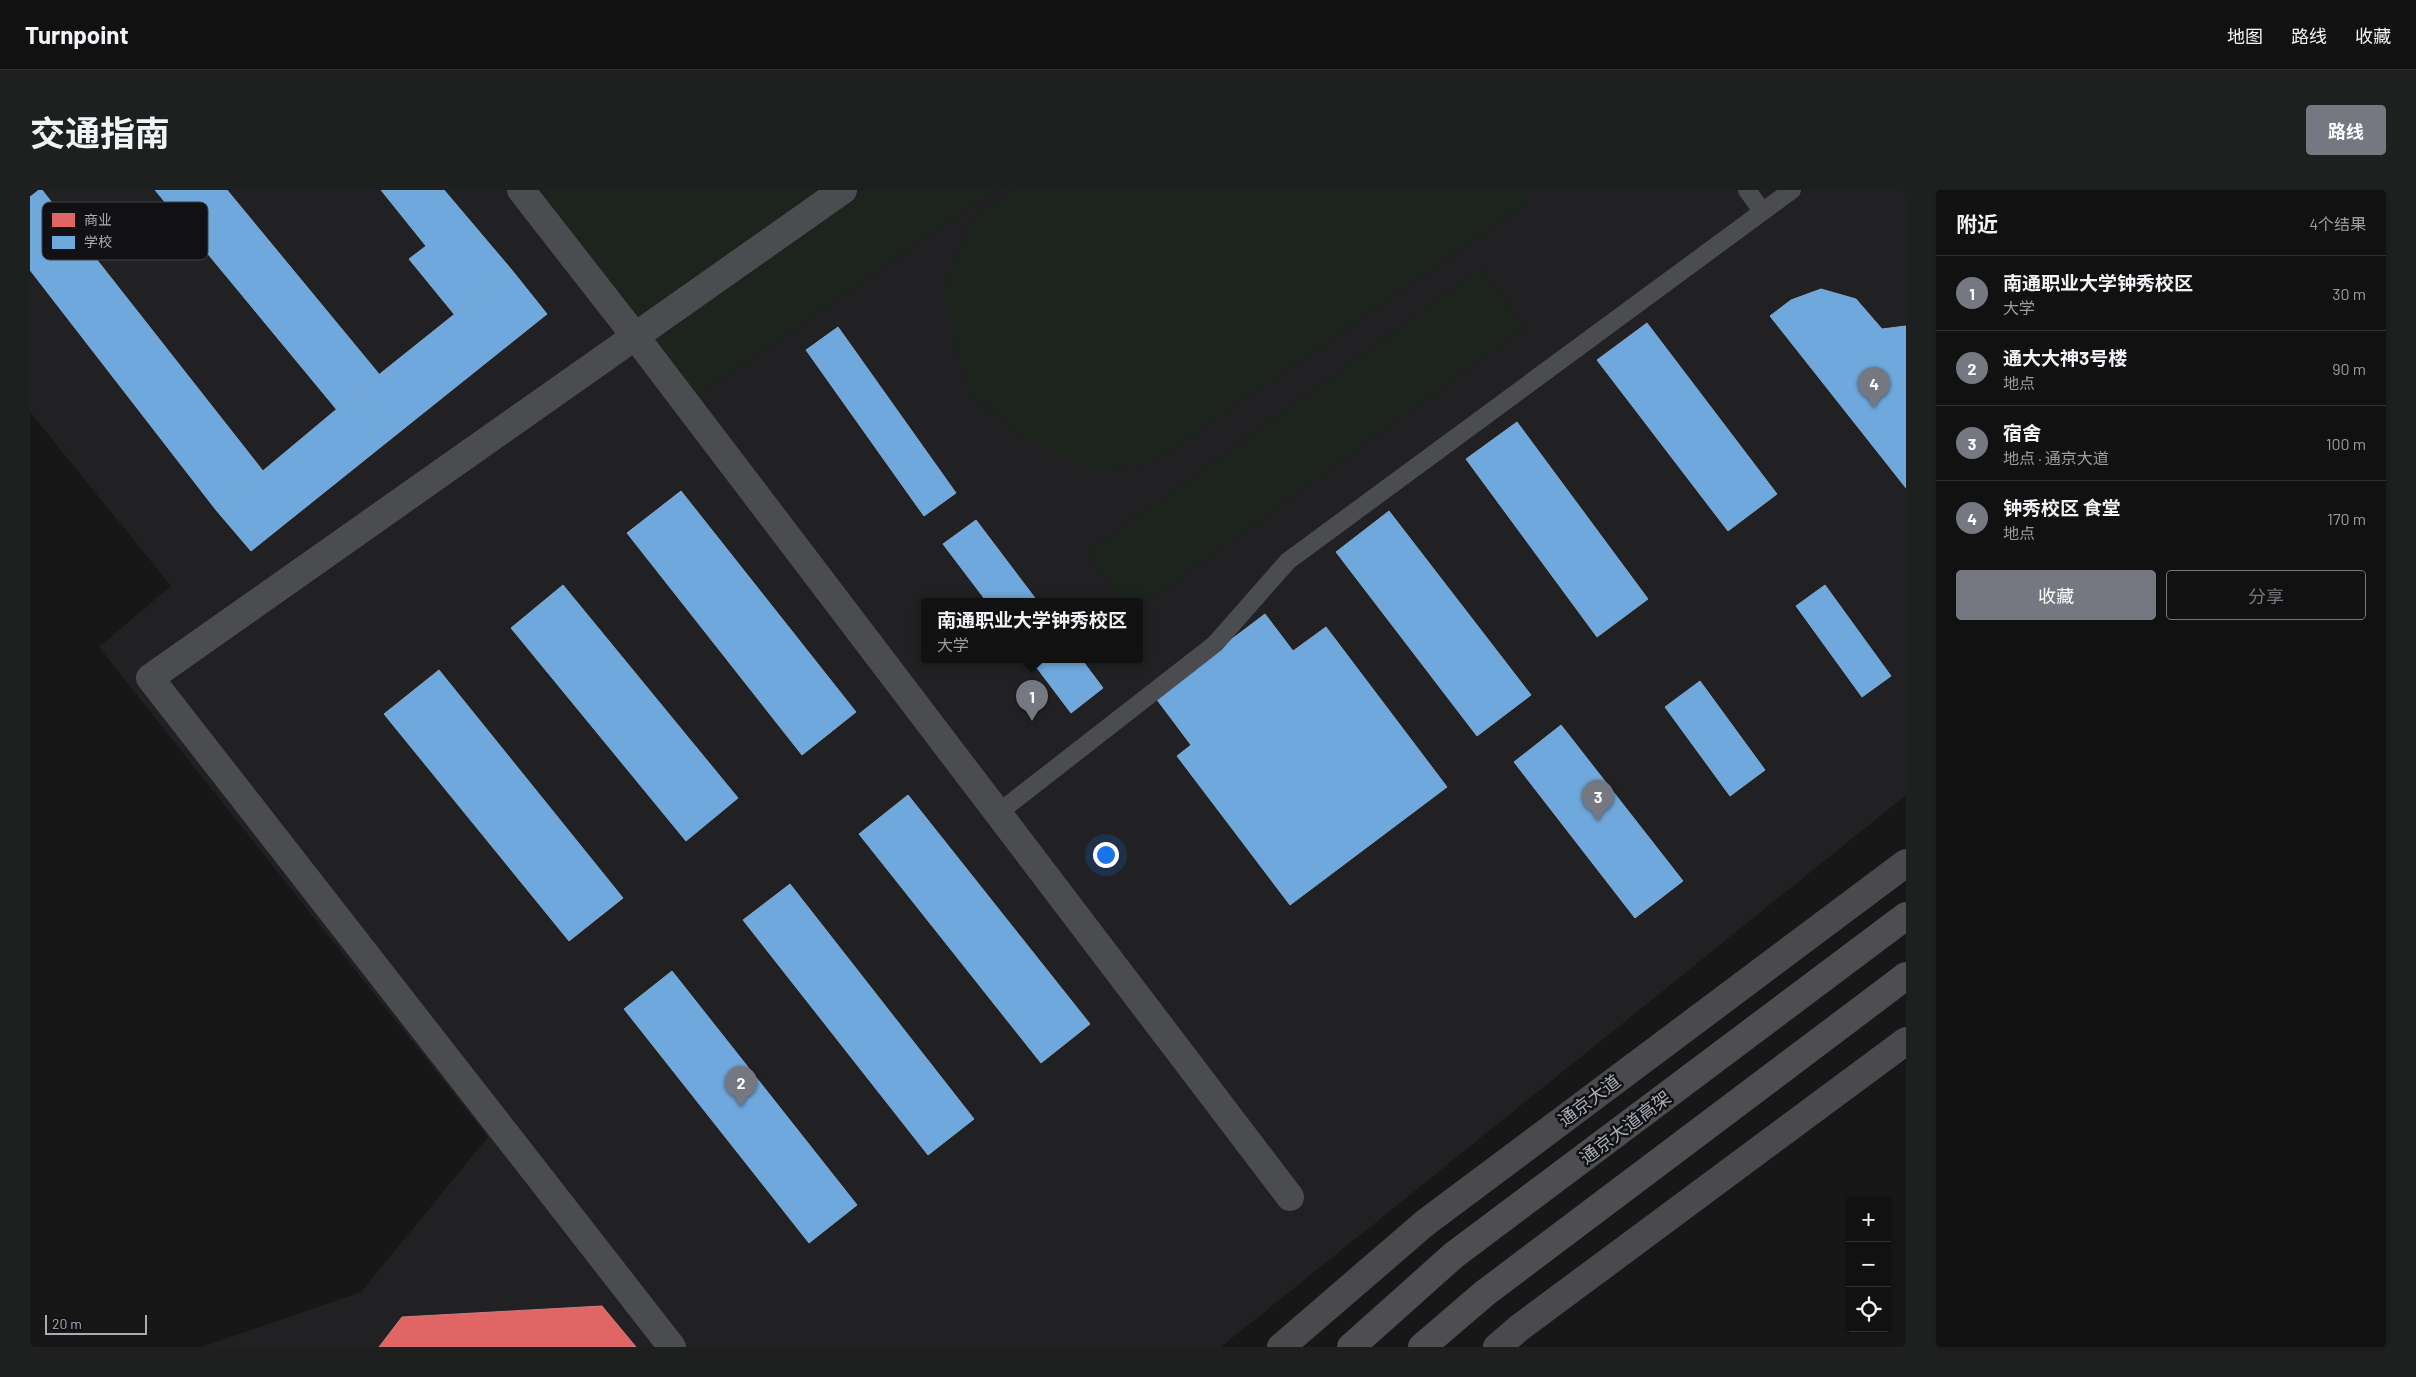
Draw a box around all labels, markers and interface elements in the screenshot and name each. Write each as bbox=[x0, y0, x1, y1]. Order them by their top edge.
text: Turnpoint bbox=[25, 20, 129, 49]
text: 地图 bbox=[2227, 25, 2263, 47]
text: 路线 bbox=[2291, 25, 2327, 47]
text: 收藏 bbox=[2355, 25, 2391, 47]
button: 路线 bbox=[2306, 105, 2386, 155]
text: 交通指南 bbox=[30, 111, 170, 153]
legend bbox=[42, 202, 208, 260]
text: 商业 bbox=[84, 211, 112, 228]
text: 附近 bbox=[1956, 211, 1998, 236]
text: 4个结果 bbox=[2309, 214, 2366, 233]
text: 学校 bbox=[84, 233, 112, 250]
text: 南通职业大学钟秀校区 bbox=[2003, 271, 2193, 294]
text: 1 bbox=[1969, 284, 1975, 303]
text: 30 m bbox=[2332, 284, 2366, 303]
text: 大学 bbox=[2003, 298, 2035, 317]
text: 通大大神3号楼 bbox=[2003, 346, 2127, 369]
text: 2 bbox=[1968, 359, 1976, 378]
text: 90 m bbox=[2332, 359, 2366, 378]
pin: 4 bbox=[1858, 367, 1890, 408]
text: 地点 bbox=[2003, 373, 2035, 392]
text: 宿舍 bbox=[2003, 421, 2041, 444]
text: 3 bbox=[1968, 434, 1976, 453]
text: 100 m bbox=[2326, 434, 2366, 453]
text: 地点 · 通京大道 bbox=[2003, 448, 2109, 467]
text: 钟秀校区 食堂 bbox=[2003, 496, 2121, 519]
text: 4 bbox=[1967, 509, 1977, 528]
text: 170 m bbox=[2327, 509, 2366, 528]
text: 地点 bbox=[2003, 523, 2035, 542]
button: 收藏 bbox=[1956, 570, 2156, 620]
button: 分享 bbox=[2166, 570, 2366, 620]
popup bbox=[921, 598, 1143, 663]
text: 南通职业大学钟秀校区 bbox=[937, 608, 1127, 631]
text: 大学 bbox=[937, 635, 969, 654]
pin: 1 bbox=[1016, 680, 1048, 721]
pin: 3 bbox=[1582, 780, 1614, 821]
your location bbox=[1093, 842, 1119, 868]
pin: 2 bbox=[725, 1066, 757, 1107]
street label: 通京大道 bbox=[1554, 1070, 1624, 1130]
street label: 通京大道高架 bbox=[1575, 1086, 1675, 1168]
map controls bbox=[1846, 1197, 1891, 1332]
button: + bbox=[1846, 1197, 1891, 1242]
button: − bbox=[1846, 1242, 1891, 1287]
button: locate bbox=[1846, 1287, 1891, 1332]
scale bar bbox=[45, 1312, 148, 1335]
text: 20 m bbox=[52, 1315, 82, 1332]

